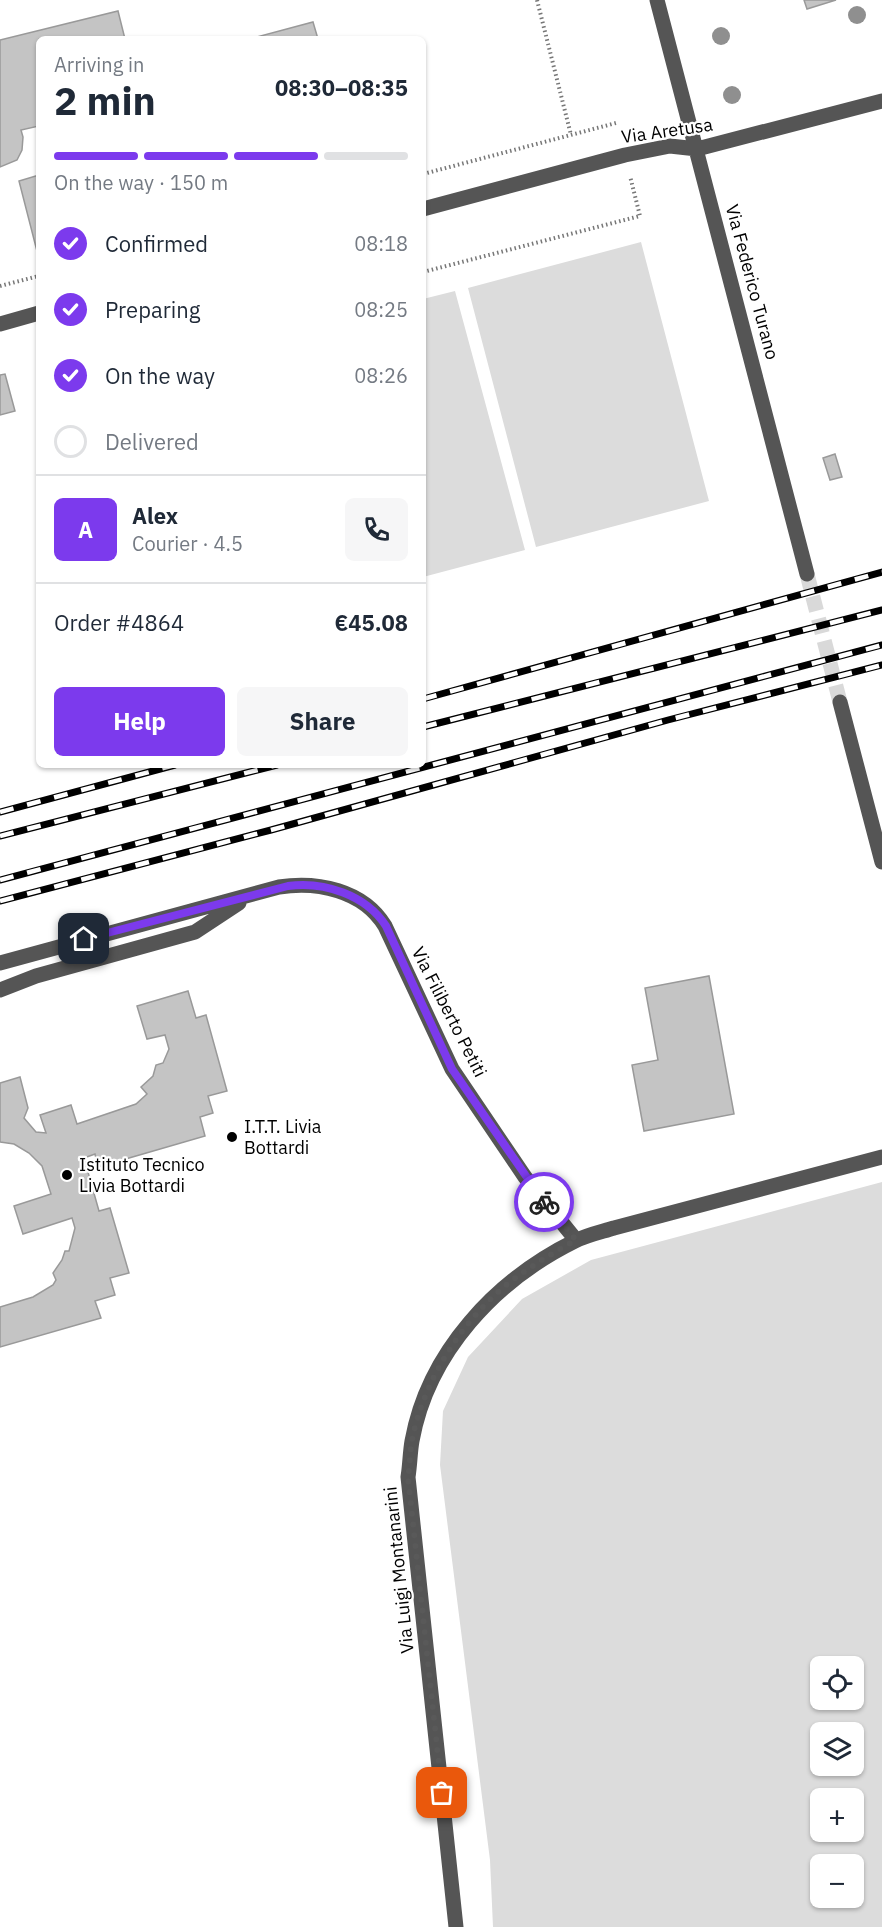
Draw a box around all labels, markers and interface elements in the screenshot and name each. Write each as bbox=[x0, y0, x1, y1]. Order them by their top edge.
text: Arriving in bbox=[54, 51, 144, 78]
text: 08:30–08:35 bbox=[275, 73, 408, 102]
text: 2 min bbox=[54, 75, 156, 126]
street label: Via Aretusa bbox=[620, 113, 715, 148]
text: On the way · 150 m bbox=[54, 169, 228, 196]
street label: Via Federico Turano bbox=[721, 202, 784, 362]
icon: check bbox=[54, 227, 87, 260]
text: Confirmed bbox=[105, 229, 208, 258]
text: 08:18 bbox=[354, 230, 408, 257]
icon: check bbox=[54, 293, 87, 326]
text: Preparing bbox=[105, 295, 200, 324]
text: 08:25 bbox=[354, 296, 408, 323]
icon: check bbox=[54, 359, 87, 392]
text: On the way bbox=[105, 361, 215, 390]
text: 08:26 bbox=[354, 362, 408, 389]
text: Delivered bbox=[105, 427, 199, 456]
button: phone bbox=[345, 498, 408, 561]
text: Alex bbox=[132, 501, 178, 530]
text: A bbox=[78, 515, 93, 544]
text: Courier · 4.5 bbox=[132, 530, 243, 557]
text: Order #4864 bbox=[54, 608, 184, 637]
text: €45.08 bbox=[335, 608, 408, 637]
button: Help bbox=[54, 687, 225, 756]
button: Share bbox=[237, 687, 408, 756]
pin bbox=[58, 913, 109, 964]
icon: home bbox=[67, 922, 100, 955]
street label: Via Filiberto Petiti bbox=[407, 943, 492, 1081]
place label: I.T.T. Livia Bottardi bbox=[244, 1115, 322, 1159]
marker: I.T.T. Livia Bottardi bbox=[225, 1130, 239, 1144]
place label: Istituto Tecnico Livia Bottardi bbox=[79, 1153, 205, 1197]
marker: Istituto Tecnico Livia Bottardi bbox=[60, 1168, 74, 1182]
courier bbox=[514, 1172, 574, 1232]
icon: bike bbox=[528, 1186, 561, 1219]
street label: Via Luigi Montanarini bbox=[378, 1485, 419, 1655]
map controls bbox=[810, 1656, 864, 1908]
button: locate bbox=[810, 1656, 864, 1710]
button: layers bbox=[810, 1722, 864, 1776]
pin bbox=[416, 1767, 467, 1818]
icon: bag bbox=[425, 1776, 458, 1809]
button: + bbox=[810, 1788, 864, 1842]
button: − bbox=[810, 1854, 864, 1908]

